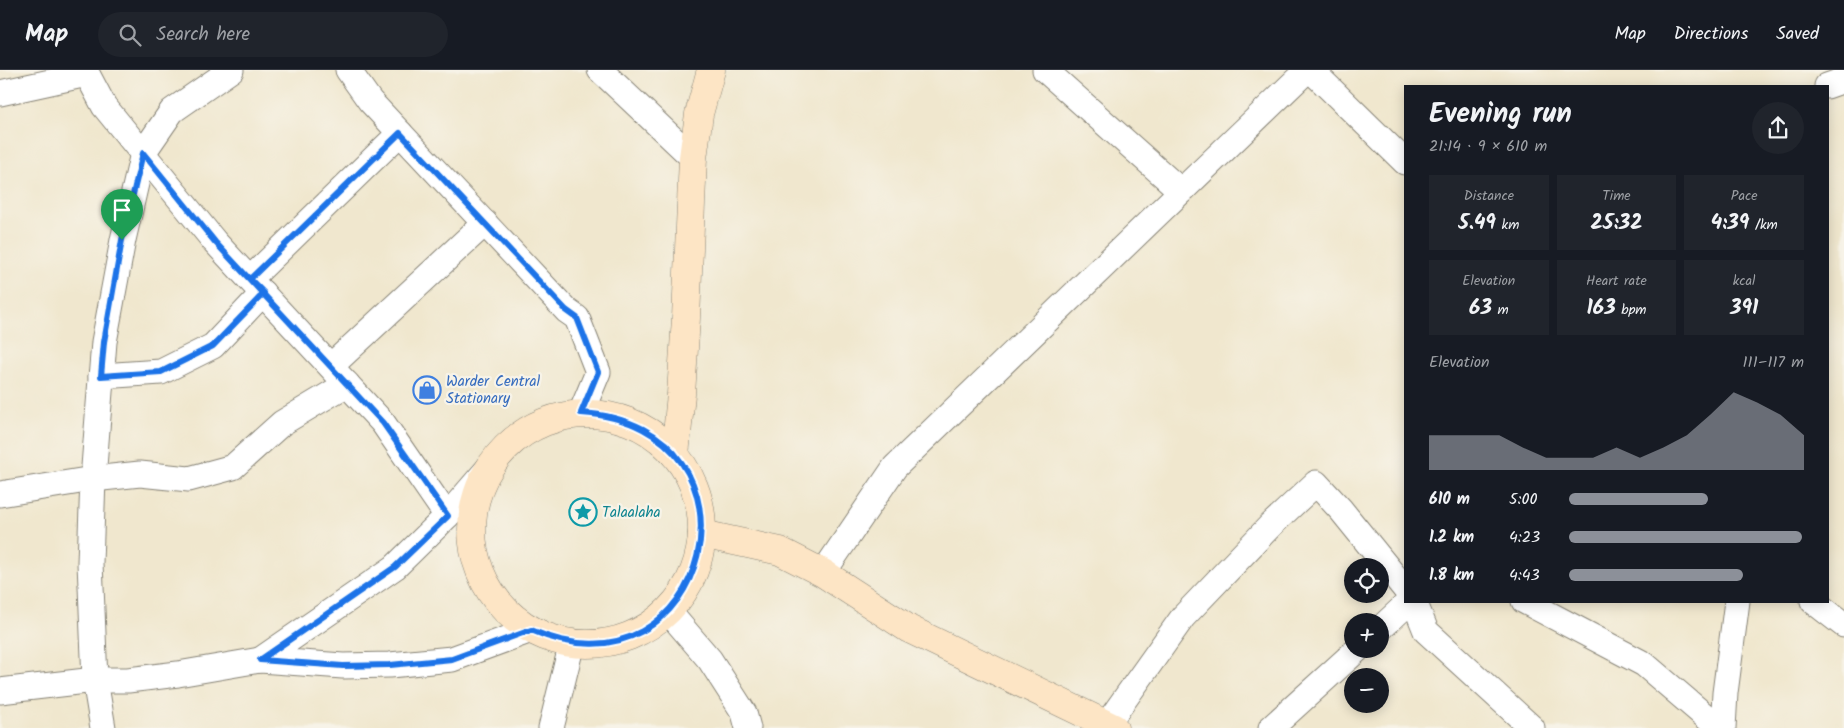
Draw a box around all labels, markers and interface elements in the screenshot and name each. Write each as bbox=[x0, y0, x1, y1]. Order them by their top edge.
search box bbox=[98, 12, 448, 57]
text: Map bbox=[25, 15, 68, 54]
text: Search here bbox=[156, 20, 250, 50]
text: Map bbox=[1614, 20, 1646, 49]
text: Directions bbox=[1674, 20, 1748, 49]
text: Saved bbox=[1776, 20, 1819, 49]
icon: search bbox=[116, 21, 144, 49]
text: Evening run bbox=[1429, 92, 1572, 137]
button: share bbox=[1752, 102, 1804, 154]
text: 21:14 · 9 × 610 m bbox=[1429, 134, 1547, 159]
text: Distance bbox=[1464, 185, 1514, 207]
text: Time bbox=[1602, 185, 1631, 207]
text: Pace bbox=[1731, 185, 1758, 207]
pin bbox=[101, 189, 143, 240]
icon: arrive bbox=[108, 196, 136, 224]
text: 5.49 bbox=[1458, 207, 1496, 240]
text: 25:32 bbox=[1591, 207, 1642, 240]
text: 4:39 bbox=[1711, 207, 1749, 240]
text: km bbox=[1496, 214, 1519, 236]
text: /km bbox=[1749, 214, 1778, 236]
text: Elevation bbox=[1462, 270, 1515, 292]
text: Heart rate bbox=[1586, 270, 1647, 292]
text: kcal bbox=[1733, 270, 1756, 292]
text: 63 bbox=[1469, 292, 1492, 325]
text: 163 bbox=[1586, 292, 1616, 325]
text: 391 bbox=[1730, 292, 1758, 325]
text: m bbox=[1492, 299, 1509, 321]
text: bpm bbox=[1616, 299, 1647, 321]
text: Elevation bbox=[1429, 350, 1490, 375]
text: 111–117 m bbox=[1743, 350, 1804, 375]
place label: Warder Central Stationary bbox=[446, 370, 540, 411]
shop icon: Warder Central Stationary bbox=[412, 375, 442, 405]
text: 610 m bbox=[1429, 487, 1470, 512]
text: 5:00 bbox=[1509, 487, 1538, 512]
place icon: Talaalaha bbox=[568, 497, 598, 527]
place label: Talaalaha bbox=[602, 501, 661, 525]
text: 1.2 km bbox=[1429, 525, 1474, 550]
text: 4:23 bbox=[1509, 525, 1540, 550]
map controls bbox=[1344, 558, 1389, 713]
button: locate bbox=[1344, 558, 1389, 603]
text: 1.8 km bbox=[1429, 563, 1474, 588]
text: 4:43 bbox=[1509, 563, 1540, 588]
button: + bbox=[1344, 613, 1389, 658]
button: − bbox=[1344, 668, 1389, 713]

